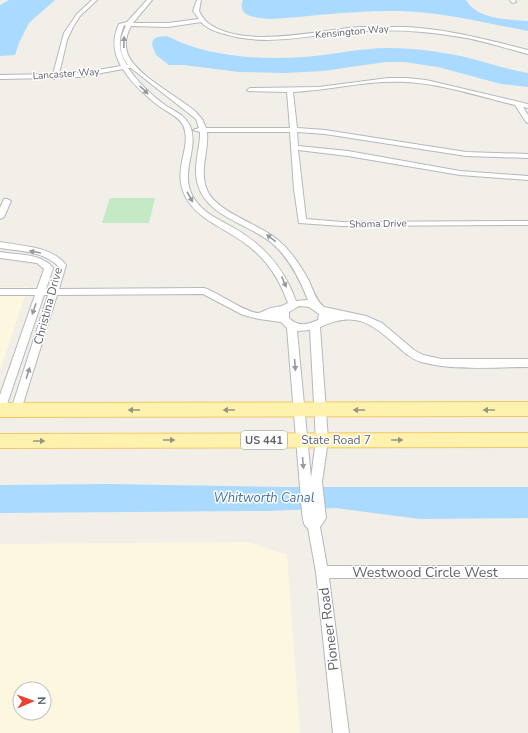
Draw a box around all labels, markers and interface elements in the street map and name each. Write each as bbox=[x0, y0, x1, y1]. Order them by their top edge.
street label: Kensington Way bbox=[315, 22, 390, 42]
one-way arrow bbox=[121, 35, 127, 48]
street label: Lancaster Way bbox=[32, 65, 101, 83]
one-way arrow bbox=[139, 85, 149, 95]
one-way arrow bbox=[187, 191, 194, 203]
street label: Shoma Drive bbox=[349, 216, 407, 232]
one-way arrow bbox=[266, 234, 277, 243]
one-way arrow bbox=[29, 249, 41, 255]
street label: Christina Drive bbox=[30, 266, 66, 346]
one-way arrow bbox=[282, 277, 288, 289]
one-way arrow bbox=[31, 303, 37, 315]
one-way arrow bbox=[292, 359, 299, 371]
one-way arrow bbox=[26, 366, 32, 378]
one-way arrow bbox=[127, 407, 140, 413]
one-way arrow bbox=[222, 407, 235, 413]
one-way arrow bbox=[352, 407, 365, 413]
one-way arrow bbox=[482, 407, 495, 413]
road number: US 441 bbox=[241, 431, 287, 449]
street label: State Road 7 bbox=[301, 432, 371, 448]
one-way arrow bbox=[163, 437, 175, 444]
one-way arrow bbox=[391, 437, 404, 443]
one-way arrow bbox=[33, 438, 46, 444]
one-way arrow bbox=[299, 457, 306, 469]
water label: Whitworth Canal bbox=[213, 489, 315, 507]
street label: Westwood Circle West bbox=[352, 563, 498, 582]
street label: Pioneer Road bbox=[314, 586, 344, 672]
north arrow bbox=[12, 681, 52, 721]
text: N bbox=[34, 696, 49, 705]

